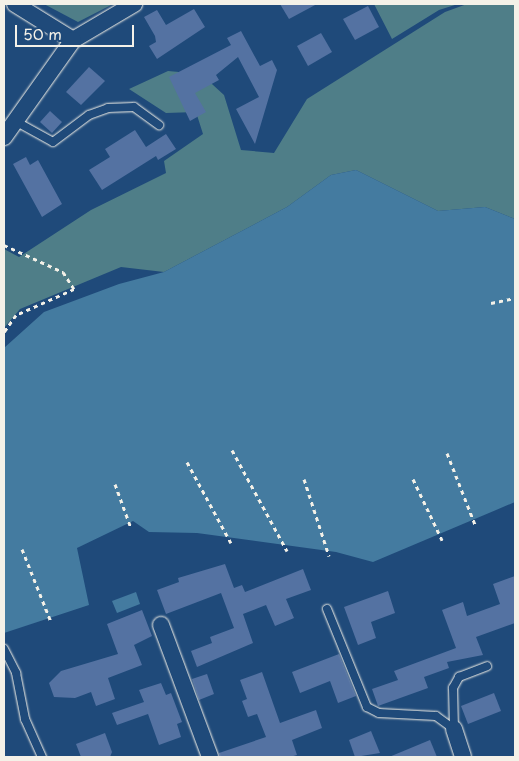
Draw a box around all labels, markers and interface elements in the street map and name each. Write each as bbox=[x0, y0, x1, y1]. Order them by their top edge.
scale bar bbox=[18, 15, 136, 47]
text: 50 m bbox=[23, 22, 62, 45]

